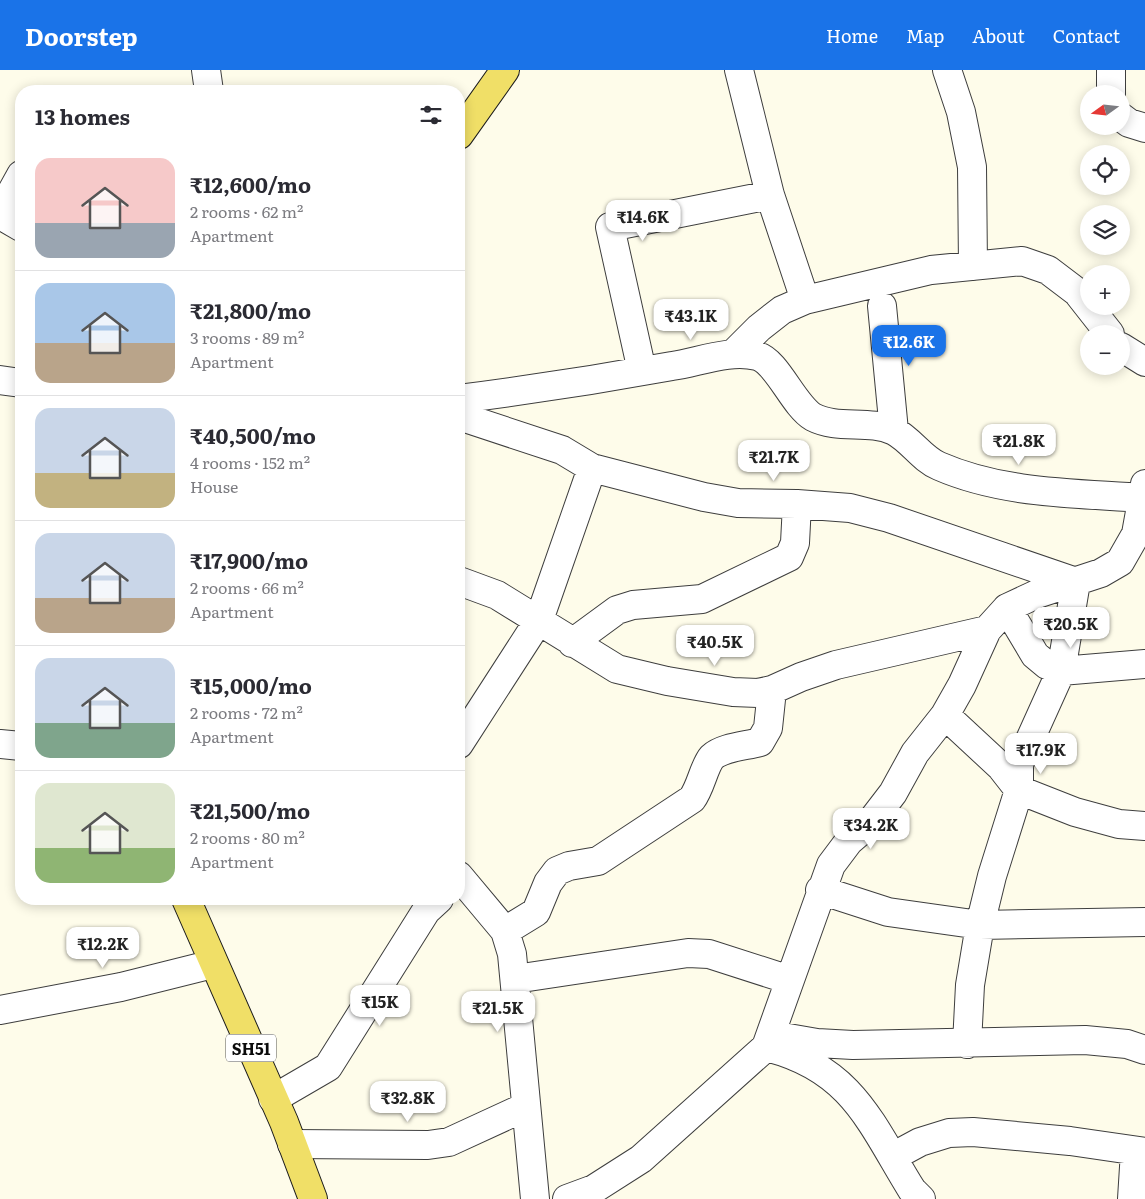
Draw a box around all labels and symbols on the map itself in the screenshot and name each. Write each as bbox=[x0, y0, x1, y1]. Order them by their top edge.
north arrow bbox=[1080, 85, 1130, 135]
pin: ₹14.6K bbox=[602, 200, 684, 242]
pin: ₹43.1K bbox=[650, 298, 732, 341]
pin: ₹12.6K bbox=[868, 324, 950, 367]
pin: ₹21.8K bbox=[978, 424, 1060, 466]
pin: ₹21.7K bbox=[733, 440, 815, 482]
pin: ₹20.5K bbox=[1030, 606, 1112, 649]
pin: ₹40.5K bbox=[674, 624, 756, 667]
pin: ₹17.9K bbox=[1000, 732, 1082, 775]
pin: ₹34.2K bbox=[830, 808, 912, 850]
pin: ₹12.2K bbox=[62, 926, 144, 969]
pin: ₹15K bbox=[350, 984, 410, 1027]
pin: ₹21.5K bbox=[457, 990, 539, 1033]
road number: SH51 bbox=[226, 1034, 276, 1061]
pin: ₹32.8K bbox=[367, 1080, 449, 1123]

